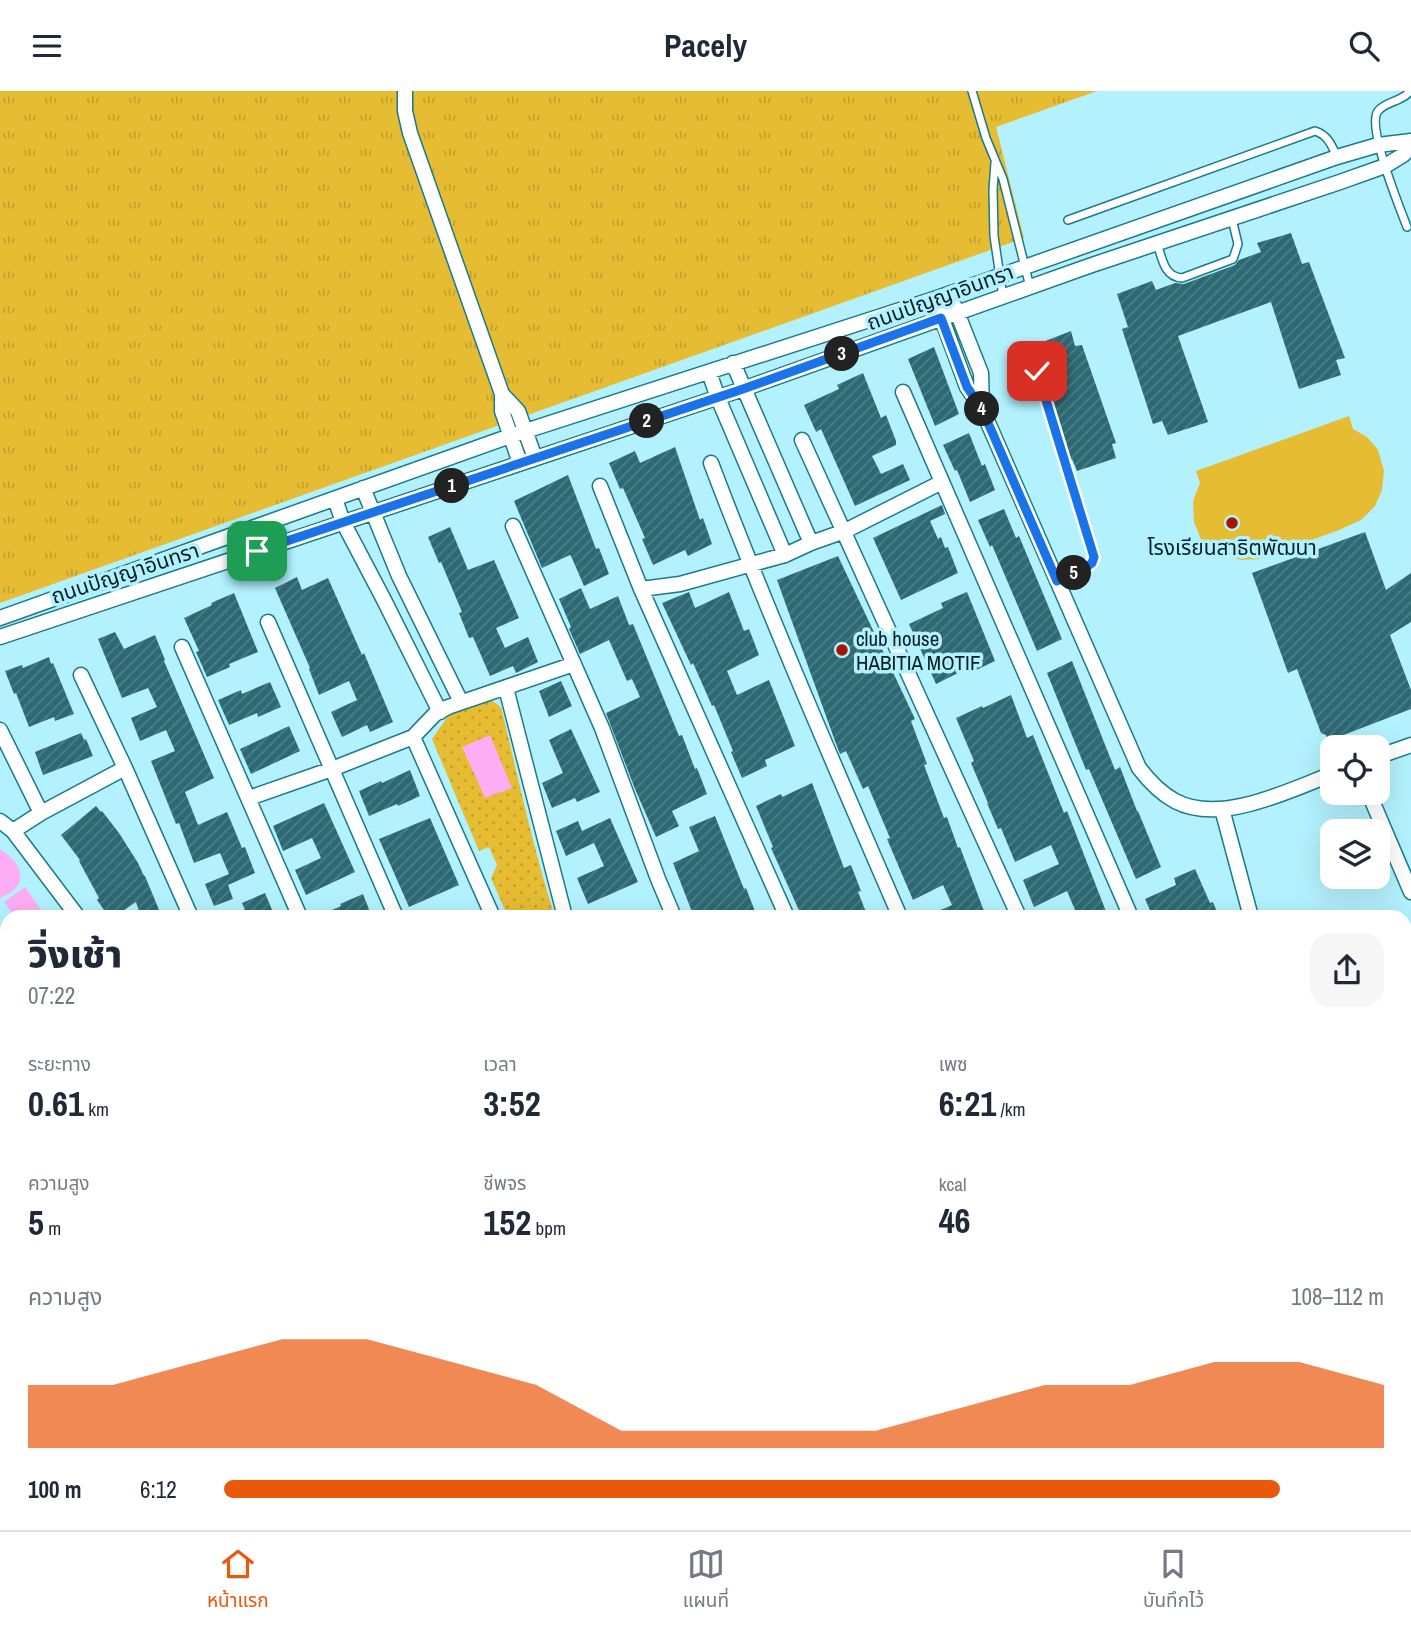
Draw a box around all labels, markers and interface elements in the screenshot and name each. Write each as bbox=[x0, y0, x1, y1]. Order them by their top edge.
text: Pacely bbox=[664, 24, 747, 67]
icon: menu bbox=[28, 27, 66, 65]
icon: search bbox=[1345, 27, 1383, 65]
street label: ถนนปัญญาอินทรา bbox=[863, 257, 1017, 337]
pin: 3 bbox=[824, 337, 860, 371]
text: 3 bbox=[837, 340, 846, 366]
pin bbox=[1007, 341, 1067, 401]
icon: check bbox=[1018, 352, 1056, 390]
pin: 4 bbox=[964, 391, 1000, 427]
text: 4 bbox=[977, 395, 986, 421]
pin: 2 bbox=[630, 403, 664, 439]
text: 2 bbox=[642, 407, 651, 433]
pin: 1 bbox=[434, 469, 470, 503]
text: 1 bbox=[447, 472, 456, 498]
marker: โรงเรียนสาธิตพัฒนา bbox=[1224, 515, 1240, 531]
pin bbox=[227, 521, 287, 581]
icon: arrive bbox=[238, 532, 276, 570]
place label: โรงเรียนสาธิตพัฒนา bbox=[1147, 533, 1317, 562]
street label: ถนนปัญญาอินทรา bbox=[47, 535, 203, 611]
pin: 5 bbox=[1056, 555, 1092, 591]
text: 5 bbox=[1069, 559, 1078, 585]
place label: club house HABITIA MOTIF bbox=[856, 624, 980, 677]
marker: club house HABITIA MOTIF bbox=[834, 642, 850, 658]
map controls bbox=[1320, 735, 1390, 889]
button: locate bbox=[1320, 735, 1390, 805]
button: layers bbox=[1320, 819, 1390, 889]
text: วิ่งเช้า bbox=[28, 928, 122, 979]
button: share bbox=[1310, 933, 1384, 1007]
text: 07:22 bbox=[28, 980, 75, 1011]
text: ระยะทาง bbox=[28, 1051, 91, 1077]
text: เวลา bbox=[483, 1051, 517, 1077]
text: เพซ bbox=[939, 1051, 968, 1077]
text: 0.61 bbox=[28, 1080, 84, 1127]
text: 3:52 bbox=[483, 1080, 541, 1127]
text: 6:21 bbox=[939, 1080, 996, 1127]
text: km bbox=[84, 1096, 109, 1122]
text: /km bbox=[996, 1096, 1026, 1122]
text: ความสูง bbox=[28, 1170, 89, 1196]
text: ชีพจร bbox=[483, 1170, 526, 1196]
text: kcal bbox=[939, 1171, 966, 1197]
text: 46 bbox=[939, 1197, 971, 1244]
text: 5 bbox=[28, 1199, 44, 1246]
text: 152 bbox=[483, 1199, 531, 1246]
text: m bbox=[44, 1215, 61, 1241]
text: bpm bbox=[531, 1215, 566, 1241]
text: ความสูง bbox=[28, 1281, 102, 1312]
text: 108–112 m bbox=[1291, 1281, 1384, 1312]
text: 100 m bbox=[28, 1474, 81, 1505]
text: 6:12 bbox=[140, 1474, 177, 1505]
tab: หน้าแรก bbox=[207, 1545, 269, 1616]
tab: แผนที่ bbox=[683, 1545, 729, 1616]
tab: บันทึกไว้ bbox=[1143, 1545, 1204, 1616]

